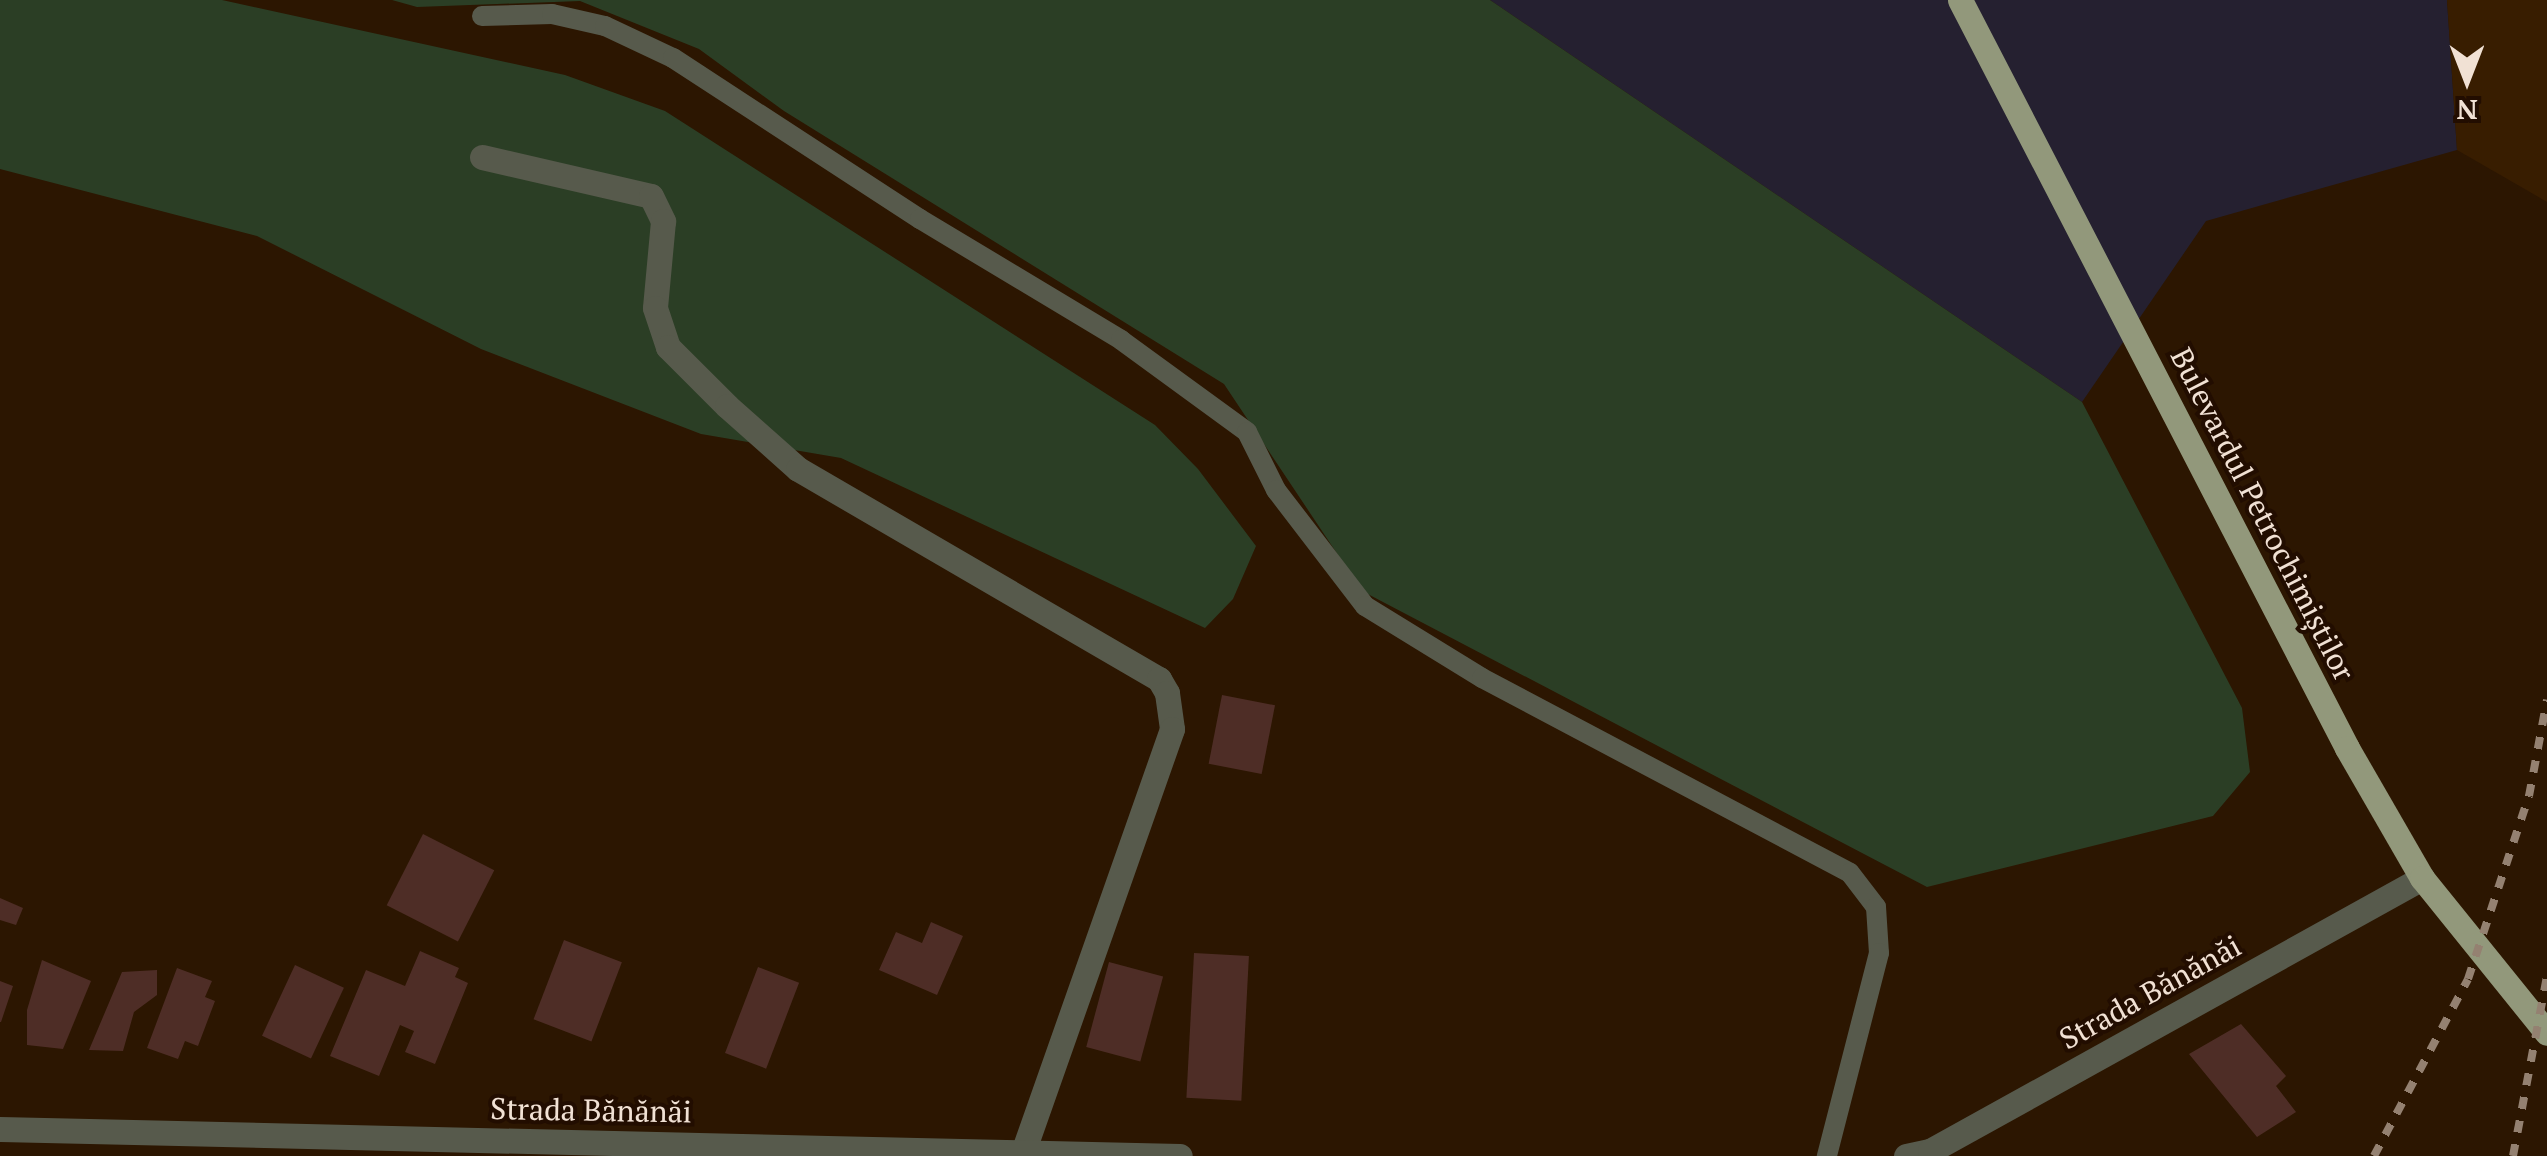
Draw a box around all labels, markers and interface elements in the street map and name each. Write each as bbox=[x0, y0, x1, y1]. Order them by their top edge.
north arrow bbox=[2417, 30, 2517, 130]
text: N bbox=[2456, 92, 2478, 129]
street label: Bulevardul Petrochimiștilor bbox=[2163, 342, 2363, 686]
street label: Strada Bănănăi bbox=[2053, 927, 2247, 1057]
street label: Strada Bănănăi bbox=[490, 1090, 692, 1130]

